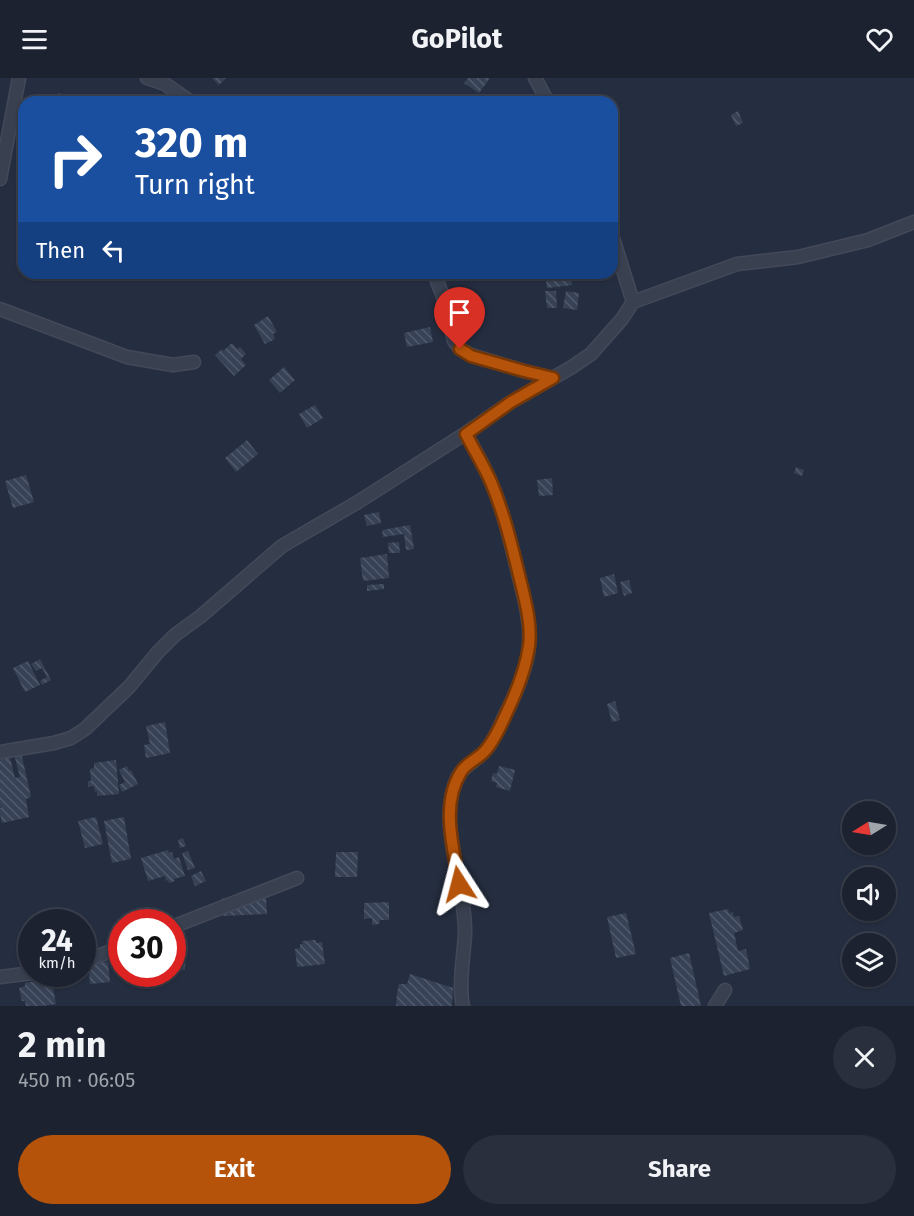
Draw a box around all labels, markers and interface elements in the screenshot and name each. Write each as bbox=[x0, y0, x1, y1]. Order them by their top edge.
icon: menu bbox=[18, 23, 51, 56]
text: GoPilot bbox=[411, 23, 503, 55]
icon: heart bbox=[863, 23, 896, 56]
text: 320 m bbox=[135, 118, 248, 168]
icon: right bbox=[36, 120, 114, 198]
text: Turn right bbox=[135, 169, 255, 201]
icon: left bbox=[97, 234, 130, 267]
text: Then bbox=[36, 237, 85, 264]
pin bbox=[434, 287, 485, 349]
icon: arrive bbox=[443, 296, 476, 329]
north arrow bbox=[842, 801, 896, 855]
map controls bbox=[842, 801, 896, 987]
position arrow bbox=[427, 852, 491, 916]
button: sound bbox=[842, 867, 896, 921]
speed limit sign: 30 bbox=[108, 909, 186, 987]
text: 24 bbox=[41, 923, 73, 959]
button: layers bbox=[842, 933, 896, 987]
text: km/h bbox=[38, 954, 76, 972]
text: 2 min bbox=[18, 1023, 107, 1067]
button: close bbox=[833, 1026, 896, 1089]
text: 450 m · 06:05 bbox=[18, 1068, 135, 1092]
button: Exit bbox=[18, 1135, 451, 1204]
button: Share bbox=[463, 1135, 896, 1204]

